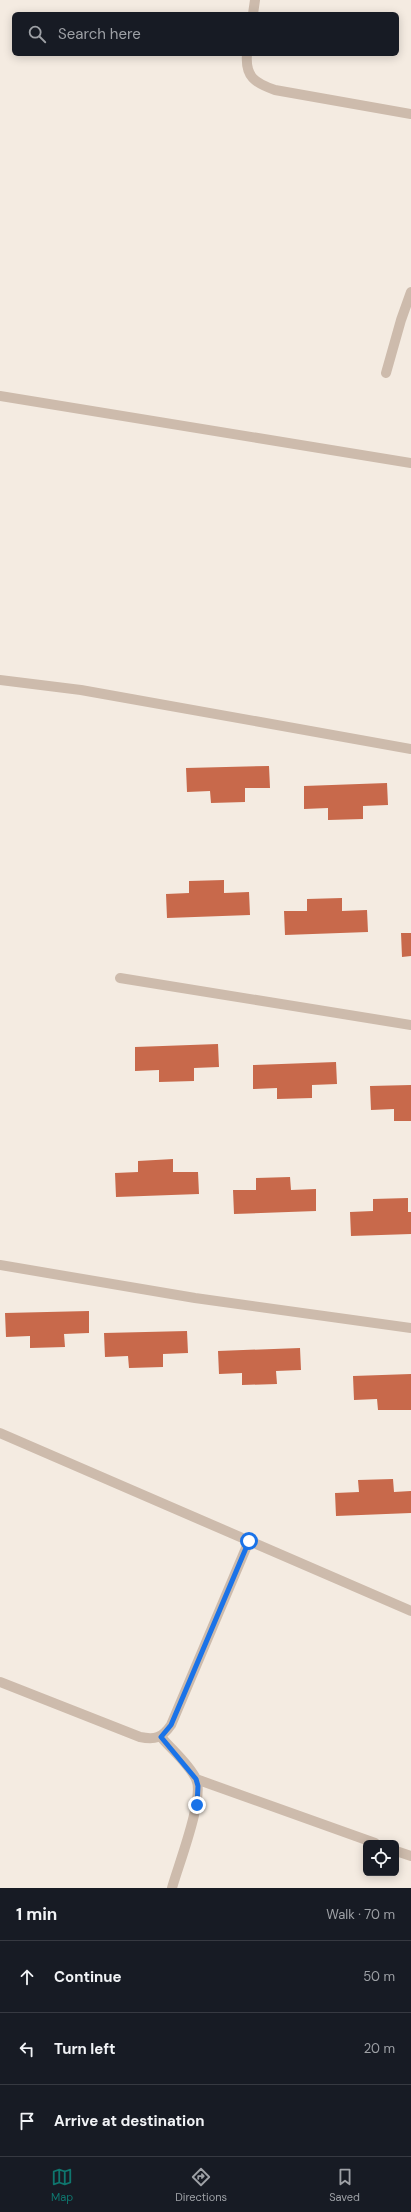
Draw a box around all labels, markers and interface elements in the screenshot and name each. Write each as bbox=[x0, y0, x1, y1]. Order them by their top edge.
search box bbox=[12, 12, 399, 56]
icon: search bbox=[26, 23, 48, 45]
text: Search here bbox=[58, 24, 141, 44]
route start bbox=[240, 1532, 258, 1550]
route end bbox=[188, 1796, 206, 1814]
map controls bbox=[363, 1840, 399, 1876]
button: locate bbox=[363, 1840, 399, 1876]
text: 1 min bbox=[16, 1903, 57, 1925]
text: Walk · 70 m bbox=[326, 1906, 395, 1923]
icon: ahead bbox=[16, 1966, 38, 1988]
text: Continue bbox=[54, 1967, 122, 1987]
text: 50 m bbox=[363, 1968, 395, 1985]
icon: left bbox=[16, 2038, 38, 2060]
text: Turn left bbox=[54, 2039, 115, 2059]
text: 20 m bbox=[364, 2040, 395, 2057]
icon: arrive bbox=[16, 2110, 38, 2132]
text: Arrive at destination bbox=[54, 2111, 205, 2131]
tab: Map bbox=[51, 2166, 73, 2204]
tab: Directions bbox=[175, 2166, 227, 2204]
tab: Saved bbox=[329, 2166, 360, 2204]

